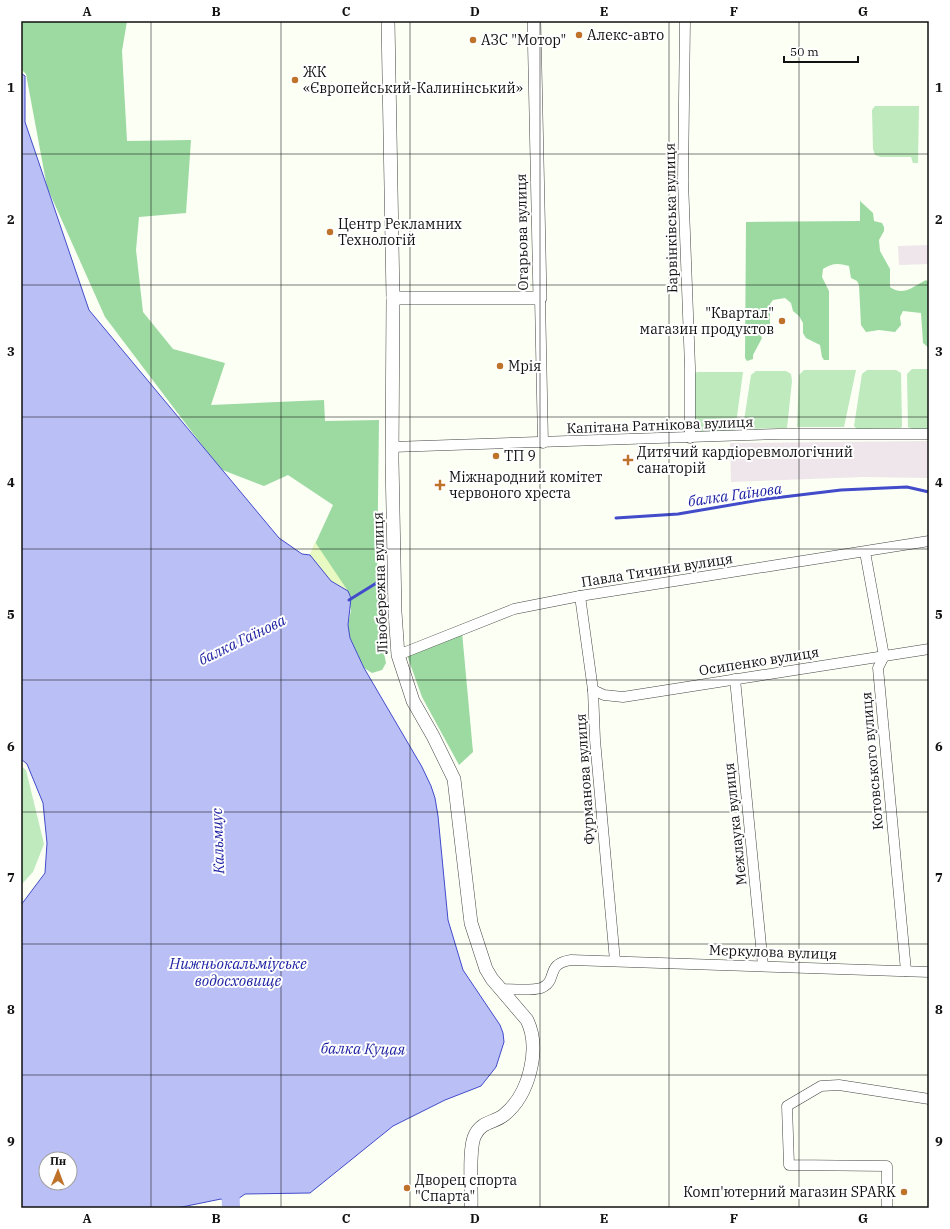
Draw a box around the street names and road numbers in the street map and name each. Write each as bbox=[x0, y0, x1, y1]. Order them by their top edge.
street label: Барвінківська вулиця bbox=[661, 143, 681, 293]
street label: Огарьова вулиця bbox=[512, 173, 532, 291]
street label: Капітана Ратнікова вулиця bbox=[566, 413, 754, 437]
street label: Лівобережна вулиця bbox=[369, 512, 391, 654]
street label: Павла Тичини вулиця bbox=[580, 549, 734, 591]
street label: Осипенко вулиця bbox=[698, 643, 820, 679]
street label: Котовського вулиця bbox=[857, 691, 887, 831]
street label: Фурманова вулиця bbox=[571, 713, 599, 845]
street label: Межлаука вулиця bbox=[720, 762, 750, 886]
street label: Мєркулова вулиця bbox=[709, 941, 837, 963]

